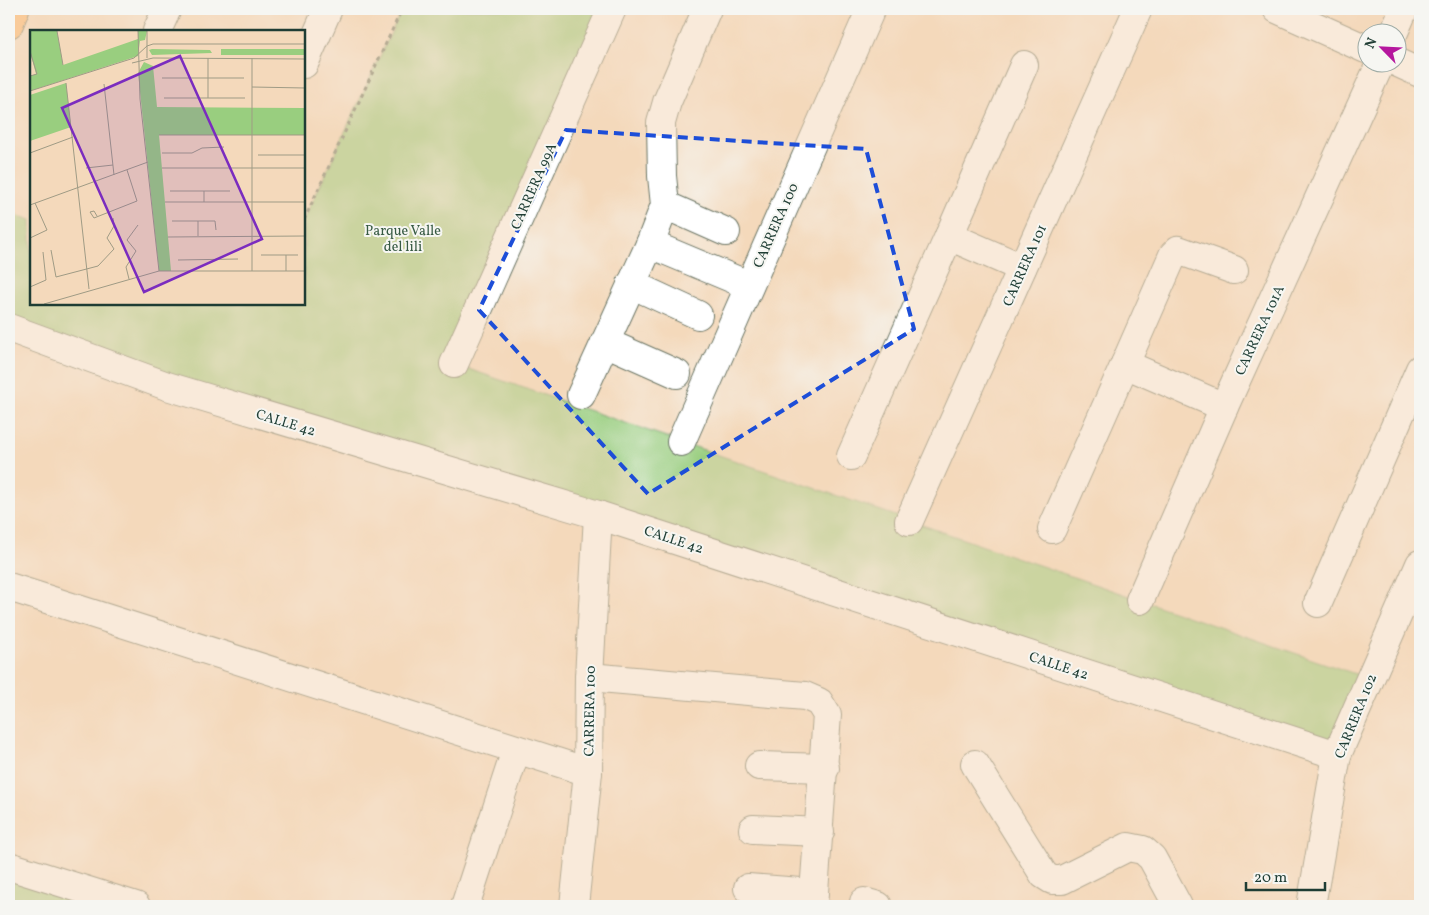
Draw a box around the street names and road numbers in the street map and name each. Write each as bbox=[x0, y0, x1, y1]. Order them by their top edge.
street label: CARRERA 99A bbox=[507, 140, 562, 233]
street label: CARRERA 100 bbox=[749, 180, 804, 271]
street label: CARRERA 101 bbox=[999, 222, 1052, 310]
street label: CARRERA 101A bbox=[1231, 282, 1290, 379]
street label: CALLE 42 bbox=[253, 405, 318, 442]
street label: CALLE 42 bbox=[641, 522, 706, 559]
street label: CALLE 42 bbox=[1026, 648, 1091, 685]
street label: CARRERA 100 bbox=[580, 665, 601, 757]
street label: CARRERA 102 bbox=[1331, 671, 1382, 762]

